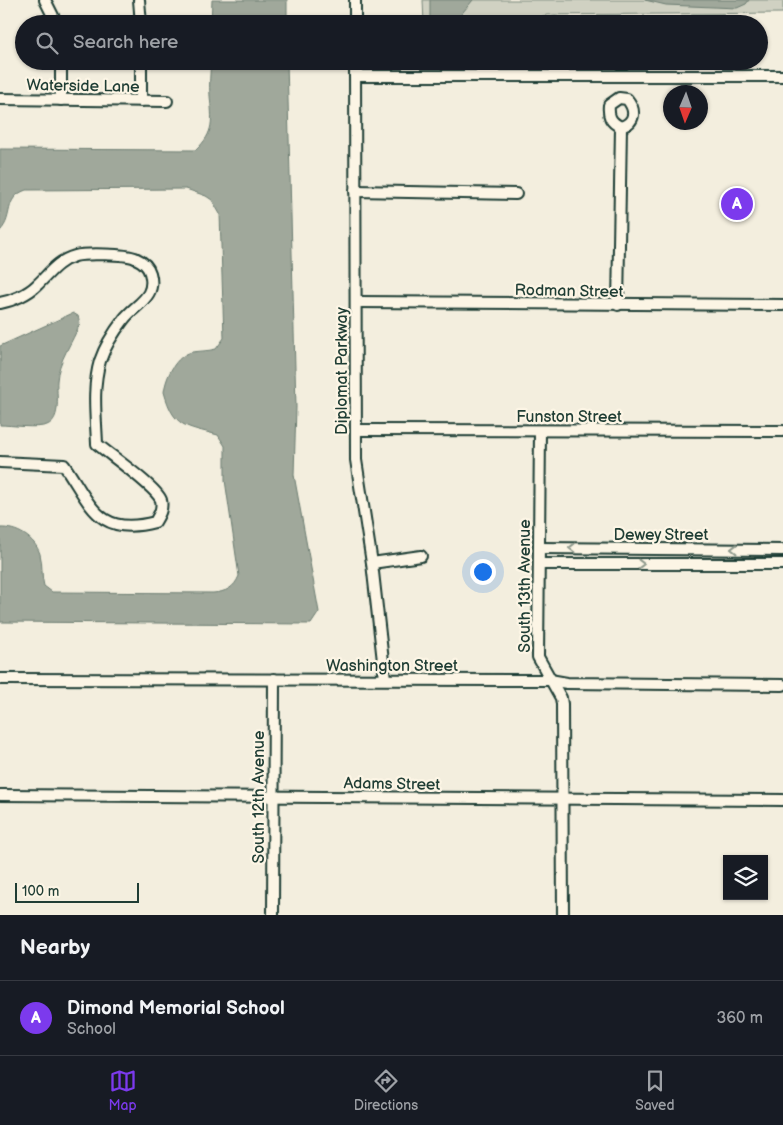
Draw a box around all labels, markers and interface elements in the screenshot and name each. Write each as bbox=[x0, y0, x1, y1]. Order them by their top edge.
search box bbox=[15, 15, 768, 70]
icon: search bbox=[33, 29, 61, 57]
text: Search here bbox=[73, 31, 178, 54]
street label: Waterside Lane bbox=[26, 76, 140, 97]
north arrow bbox=[663, 85, 708, 130]
pin: A bbox=[721, 185, 753, 223]
street label: Rodman Street bbox=[514, 281, 624, 302]
street label: Diplomat Parkway bbox=[333, 306, 352, 435]
street label: Funston Street bbox=[516, 408, 622, 427]
street label: South 13th Avenue bbox=[516, 519, 535, 653]
street label: Dewey Street bbox=[613, 526, 709, 545]
one-way arrow bbox=[568, 543, 576, 553]
one-way arrow bbox=[730, 544, 738, 554]
your location bbox=[470, 559, 496, 585]
one-way arrow bbox=[637, 559, 645, 569]
street label: Washington Street bbox=[326, 657, 458, 676]
street label: South 12th Avenue bbox=[250, 730, 269, 864]
street label: Adams Street bbox=[343, 774, 441, 795]
map controls bbox=[723, 855, 768, 900]
button: layers bbox=[723, 855, 768, 900]
scale bar bbox=[15, 880, 139, 903]
text: 100 m bbox=[22, 883, 59, 900]
text: Nearby bbox=[20, 935, 90, 960]
text: Dimond Memorial School bbox=[67, 997, 285, 1020]
text: A bbox=[31, 1009, 41, 1028]
text: 360 m bbox=[716, 1009, 763, 1028]
text: School bbox=[67, 1020, 116, 1039]
tab: Map bbox=[109, 1067, 137, 1114]
tab: Directions bbox=[354, 1067, 418, 1114]
tab: Saved bbox=[635, 1067, 674, 1114]

